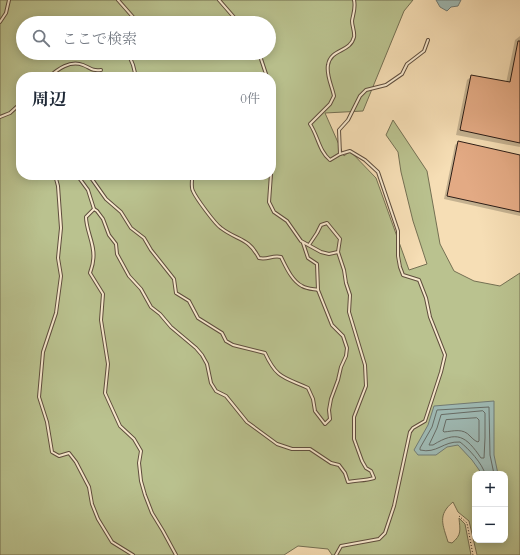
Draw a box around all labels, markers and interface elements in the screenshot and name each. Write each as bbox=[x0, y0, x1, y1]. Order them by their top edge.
search box bbox=[16, 16, 276, 60]
icon: search bbox=[30, 27, 52, 49]
text: ここで検索 bbox=[62, 29, 137, 49]
text: 周辺 bbox=[32, 88, 66, 111]
text: 0件 bbox=[240, 90, 260, 108]
map controls bbox=[472, 471, 508, 543]
button: + bbox=[472, 471, 508, 507]
button: − bbox=[472, 507, 508, 543]

